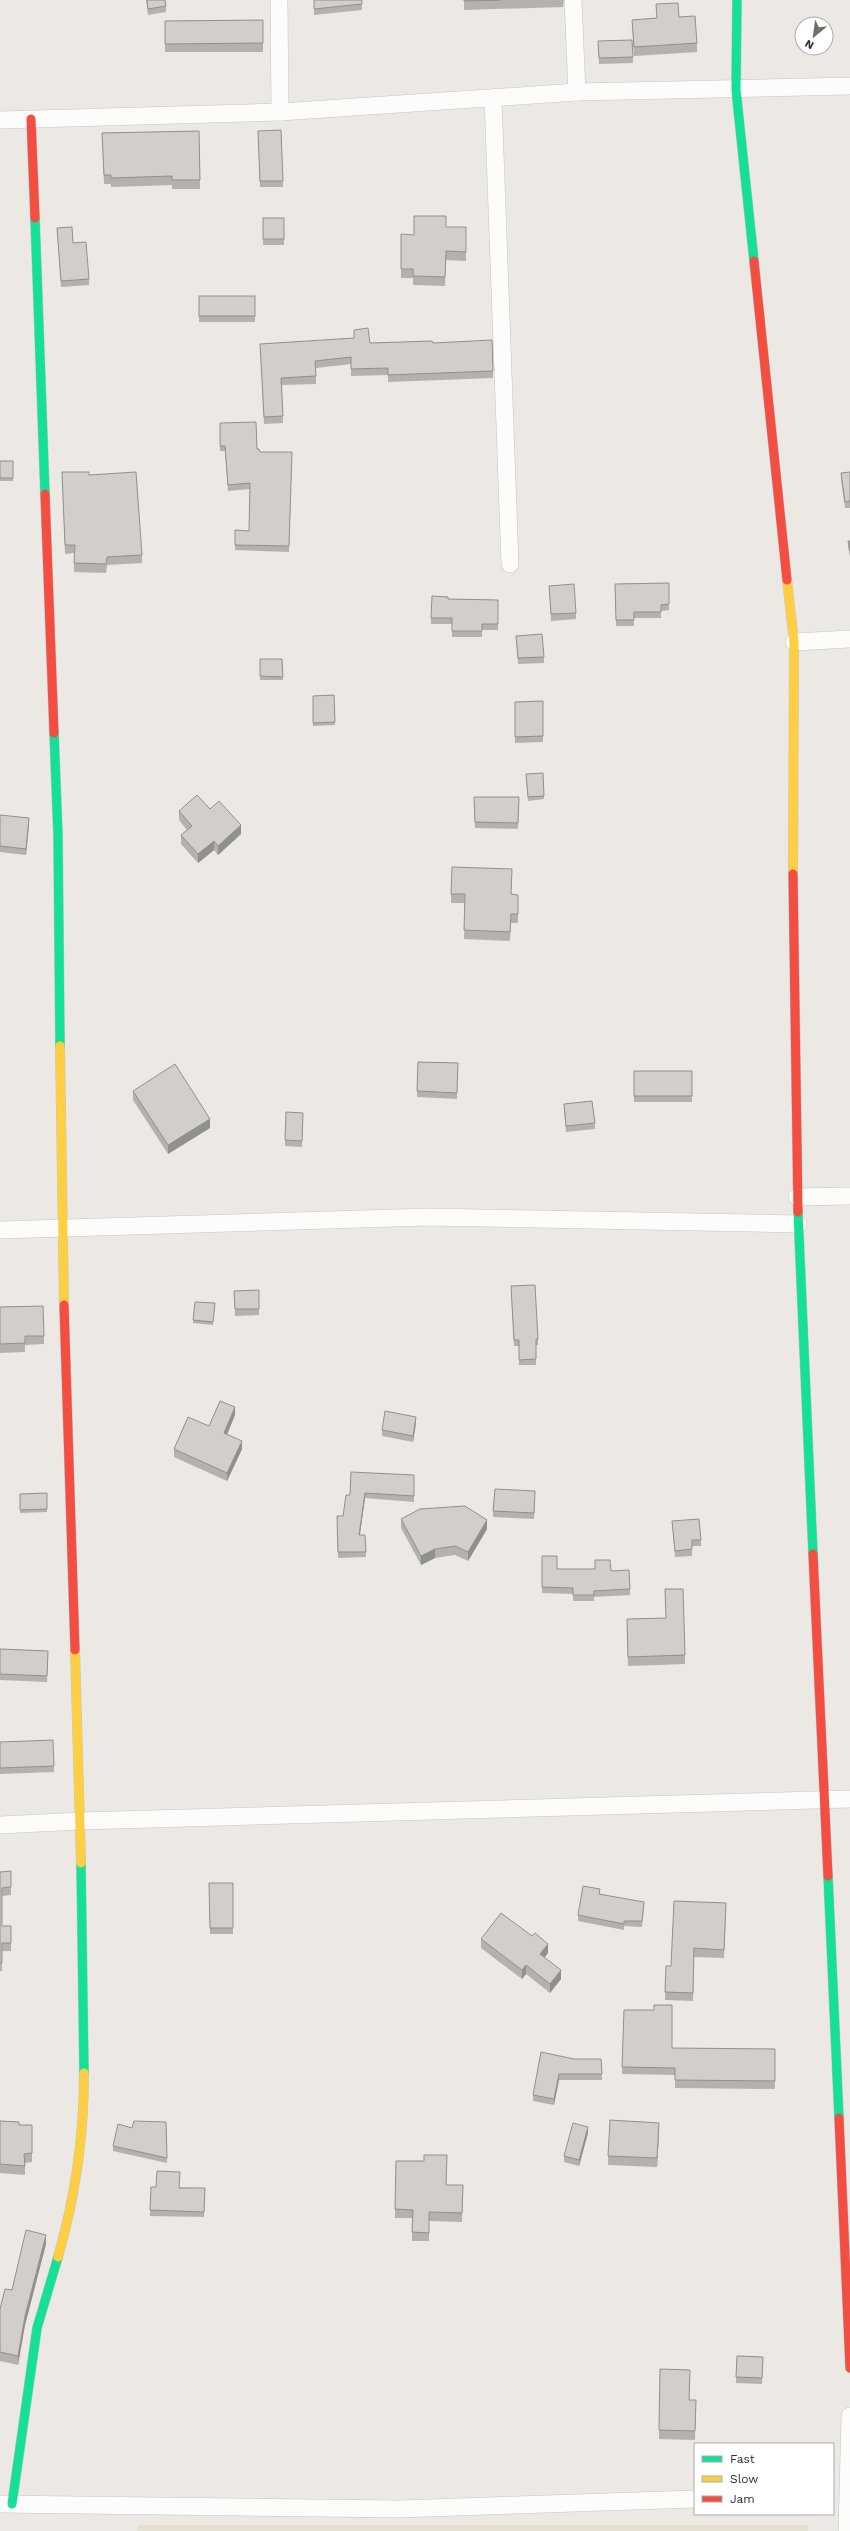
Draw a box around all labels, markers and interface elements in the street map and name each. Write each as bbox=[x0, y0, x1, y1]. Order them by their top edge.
north arrow bbox=[794, 16, 834, 56]
text: N bbox=[803, 37, 816, 52]
legend bbox=[694, 2443, 834, 2515]
text: Fast bbox=[730, 2452, 755, 2466]
text: Slow bbox=[730, 2472, 758, 2486]
text: Jam bbox=[730, 2492, 755, 2506]

